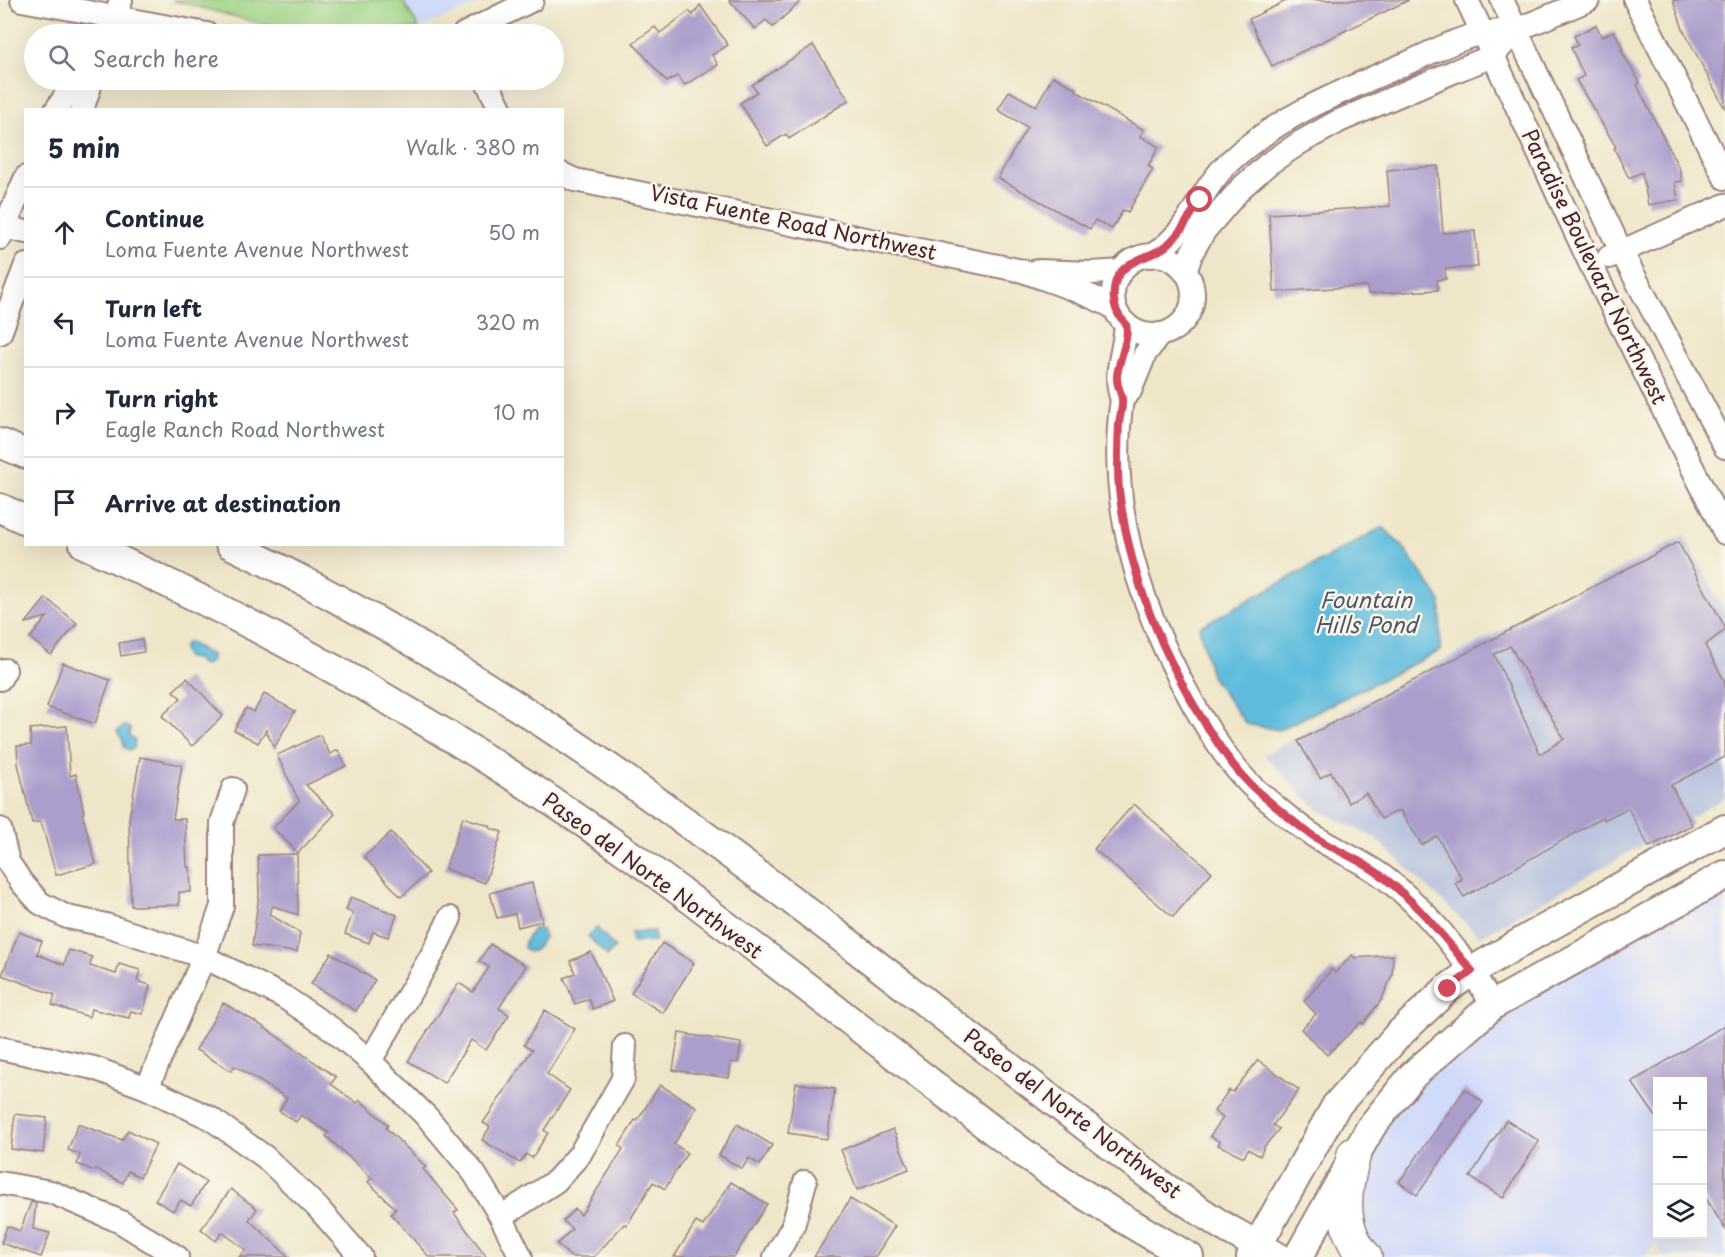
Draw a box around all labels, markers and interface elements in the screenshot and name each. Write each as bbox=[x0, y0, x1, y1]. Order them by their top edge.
search box bbox=[24, 24, 564, 90]
icon: search bbox=[45, 41, 78, 74]
text: Search here bbox=[93, 41, 219, 74]
street label: Paradise Boulevard Northwest bbox=[1515, 123, 1677, 409]
text: 5 min bbox=[48, 128, 120, 167]
text: Walk · 380 m bbox=[406, 132, 540, 162]
street label: Vista Fuente Road Northwest bbox=[647, 175, 940, 267]
route start bbox=[1186, 186, 1212, 212]
text: Continue bbox=[105, 201, 204, 234]
icon: ahead bbox=[48, 216, 81, 249]
text: 50 m bbox=[488, 217, 540, 247]
text: Loma Fuente Avenue Northwest bbox=[105, 234, 409, 264]
text: Turn left bbox=[105, 291, 202, 324]
icon: left bbox=[48, 306, 81, 339]
text: 320 m bbox=[476, 307, 540, 337]
text: Loma Fuente Avenue Northwest bbox=[105, 324, 409, 354]
text: Turn right bbox=[105, 381, 218, 414]
icon: right bbox=[48, 396, 81, 429]
text: 10 m bbox=[493, 397, 540, 427]
text: Eagle Ranch Road Northwest bbox=[105, 414, 385, 444]
icon: arrive bbox=[48, 486, 81, 519]
text: Arrive at destination bbox=[105, 486, 341, 519]
water label: Fountain Hills Pond bbox=[1315, 582, 1421, 640]
street label: Paseo del Norte Northwest bbox=[536, 783, 770, 966]
route end bbox=[1434, 975, 1460, 1001]
street label: Paseo del Norte Northwest bbox=[957, 1020, 1189, 1205]
map controls bbox=[1653, 1077, 1707, 1239]
button: + bbox=[1653, 1077, 1707, 1131]
button: − bbox=[1653, 1131, 1707, 1185]
button: layers bbox=[1653, 1185, 1707, 1239]

